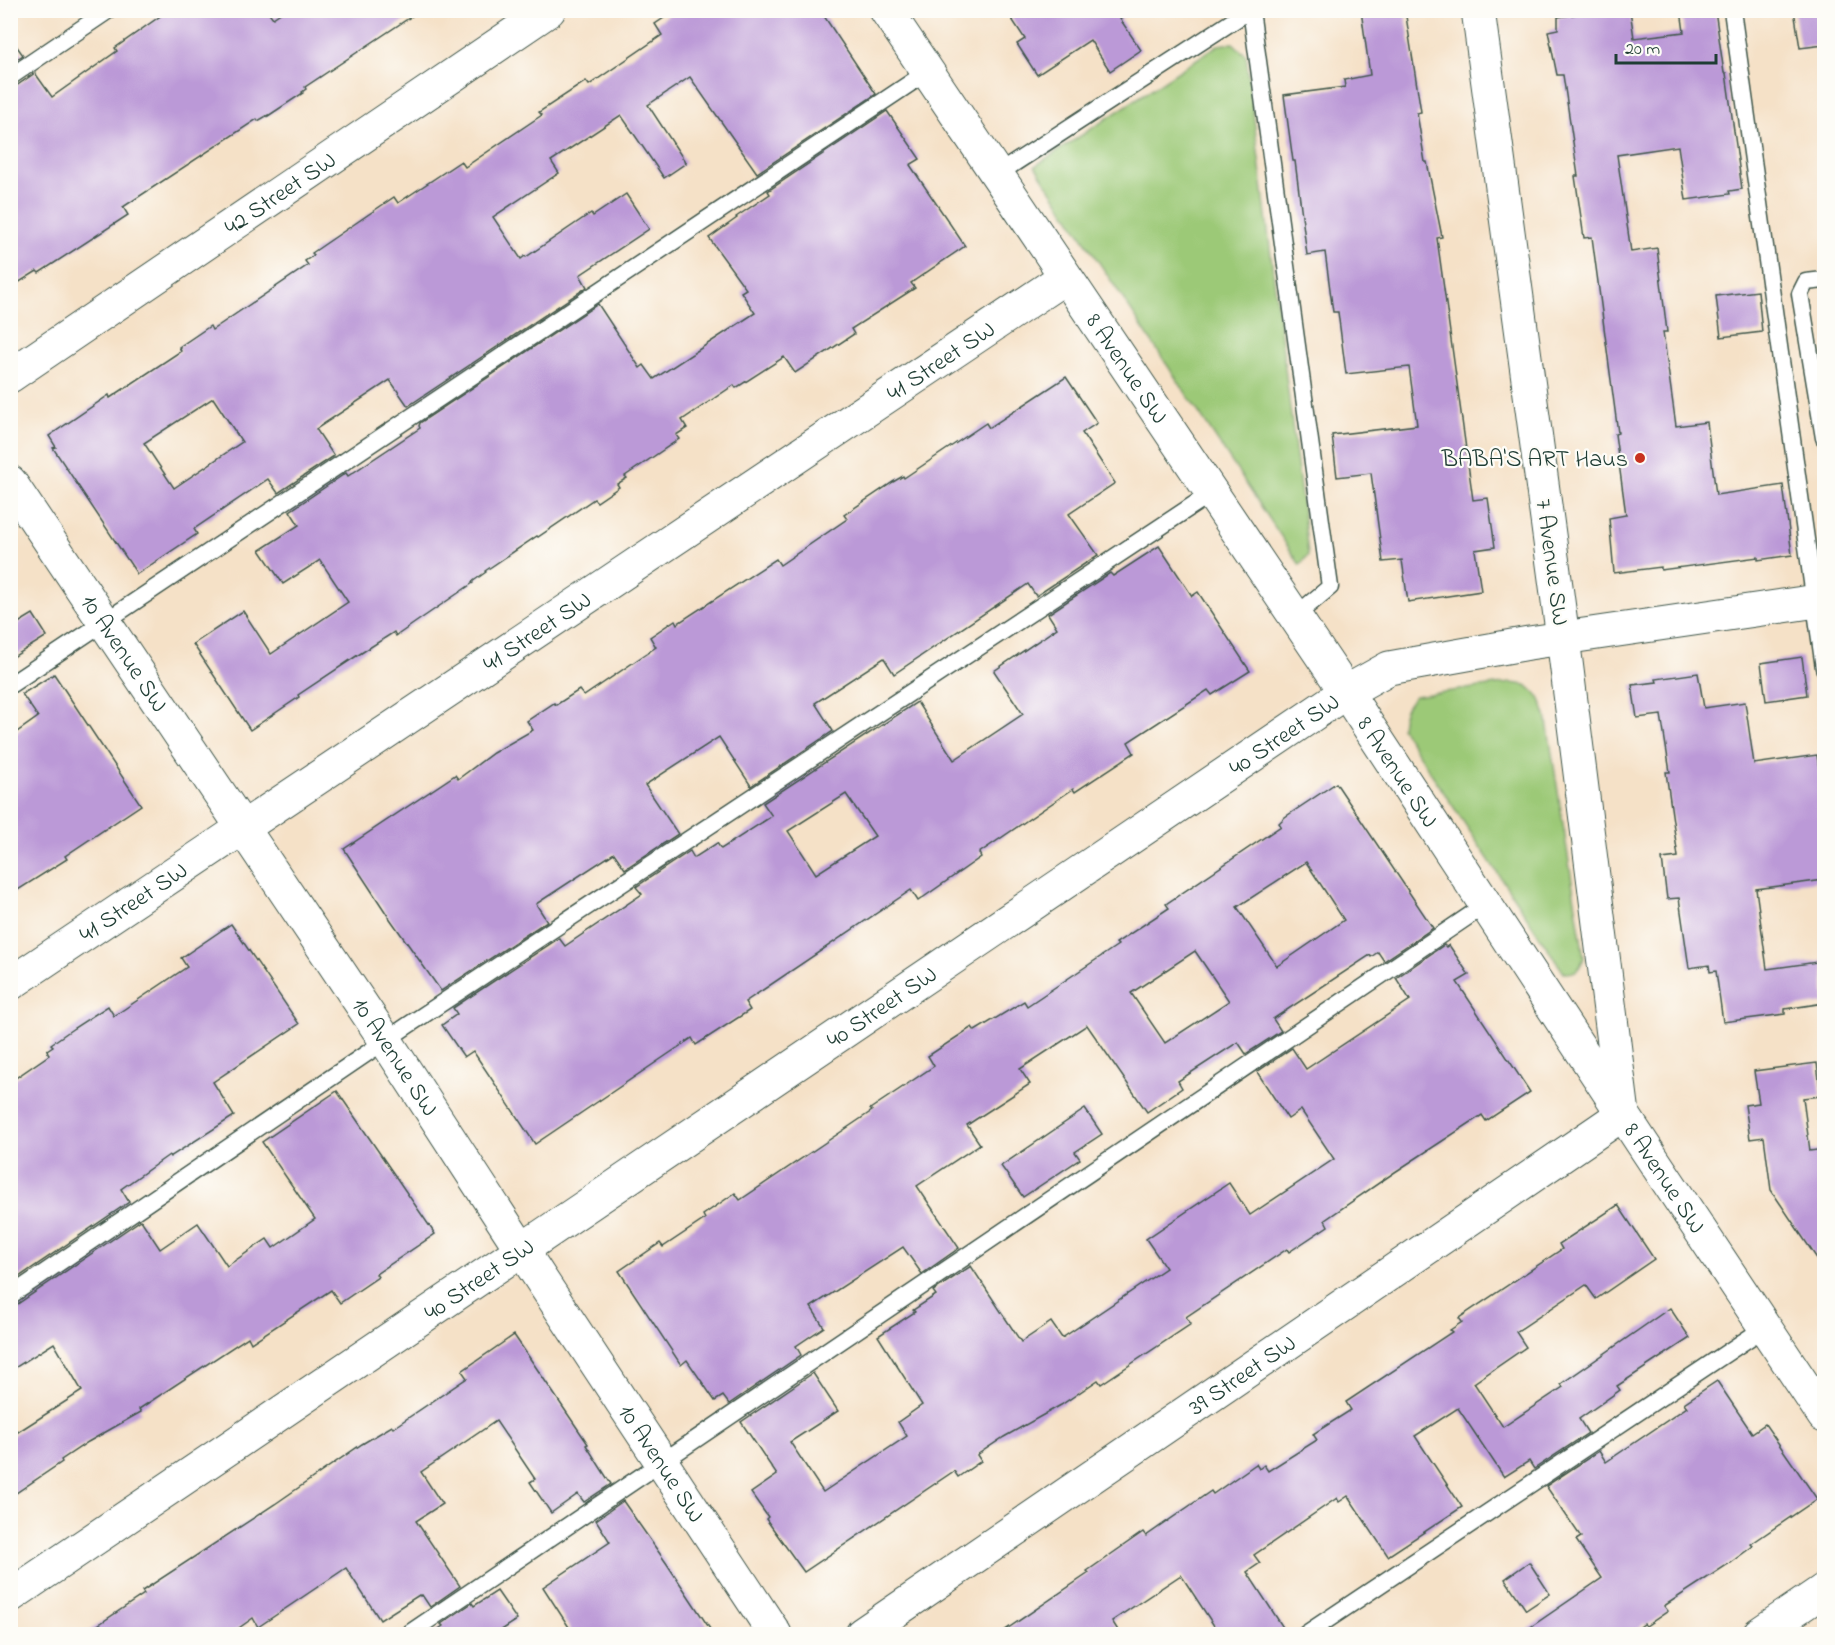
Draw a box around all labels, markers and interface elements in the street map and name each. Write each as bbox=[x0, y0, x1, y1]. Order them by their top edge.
scale bar bbox=[1616, 27, 1716, 65]
text: 20 m bbox=[1625, 37, 1660, 63]
street label: 42 Street SW bbox=[218, 144, 344, 245]
street label: 8 Avenue SW bbox=[1076, 307, 1175, 432]
street label: 41 Street SW bbox=[880, 313, 1003, 412]
place label: BABA'S ART Haus bbox=[1441, 443, 1628, 478]
marker: BABA'S ART Haus bbox=[1633, 451, 1647, 465]
street label: 7 Avenue SW bbox=[1524, 497, 1577, 628]
street label: 41 Street SW bbox=[477, 584, 599, 682]
street label: 10 Avenue SW bbox=[70, 588, 175, 720]
street label: 40 Street SW bbox=[1223, 686, 1348, 786]
street label: 8 Avenue SW bbox=[1347, 710, 1446, 836]
street label: 41 Street SW bbox=[73, 855, 196, 953]
street label: 40 Street SW bbox=[820, 958, 945, 1059]
street label: 10 Avenue SW bbox=[342, 991, 446, 1124]
street label: 8 Avenue SW bbox=[1613, 1117, 1713, 1242]
street label: 40 Street SW bbox=[418, 1231, 543, 1331]
street label: 39 Street SW bbox=[1182, 1327, 1304, 1426]
street label: 10 Avenue SW bbox=[608, 1398, 712, 1531]

